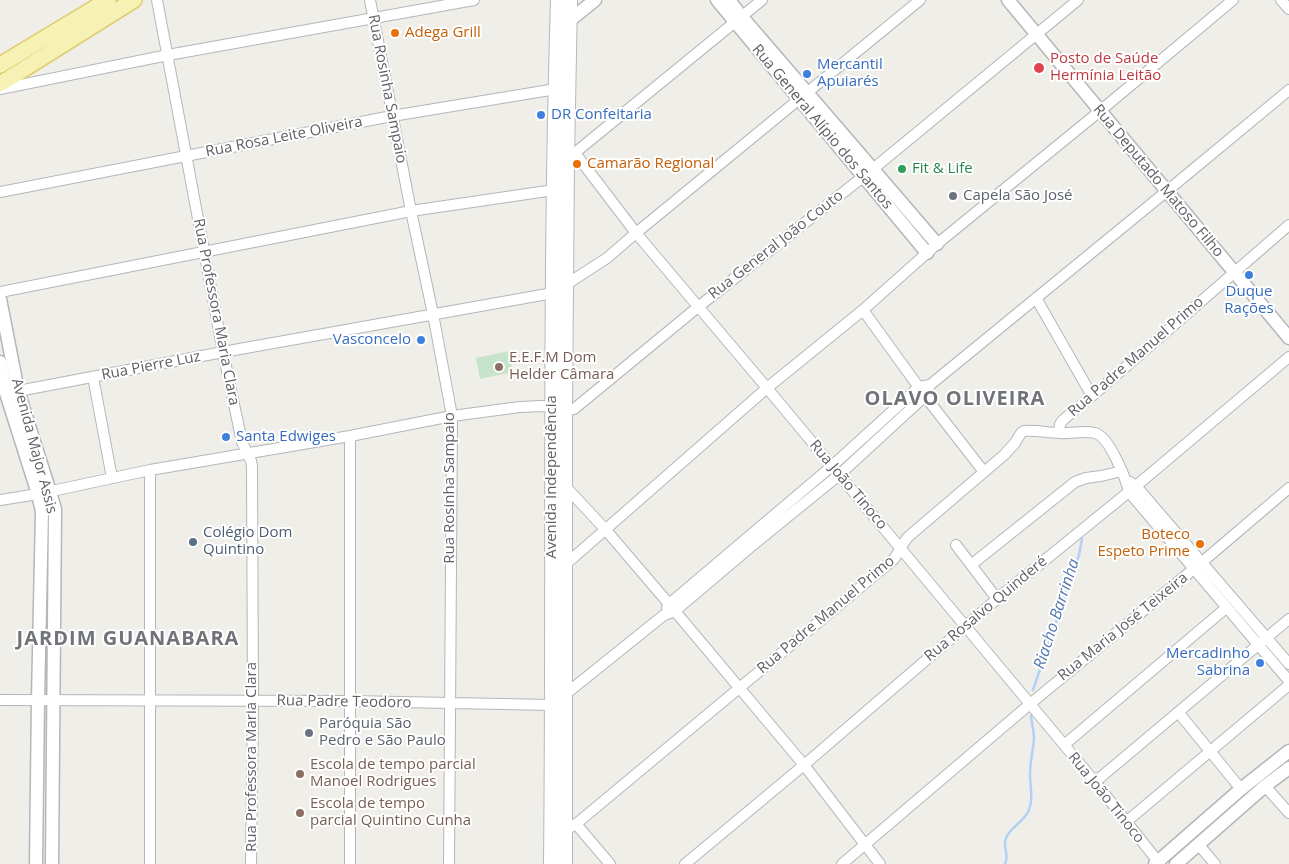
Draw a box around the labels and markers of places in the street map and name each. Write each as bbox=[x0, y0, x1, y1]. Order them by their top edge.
place label: Adega Grill bbox=[405, 24, 481, 42]
marker: Adega Grill bbox=[389, 27, 401, 39]
place label: Posto de Saúde Hermínia Leitão bbox=[1050, 50, 1161, 85]
place label: Mercantil Apuiarés bbox=[817, 56, 883, 91]
marker: Posto de Saúde Hermínia Leitão bbox=[1032, 61, 1046, 75]
marker: Mercantil Apuiarés bbox=[801, 68, 813, 80]
place label: DR Confeitaria bbox=[551, 106, 652, 124]
marker: DR Confeitaria bbox=[535, 109, 547, 121]
place label: Camarão Regional bbox=[587, 155, 714, 173]
marker: Camarão Regional bbox=[571, 158, 583, 170]
place label: Fit & Life bbox=[912, 160, 973, 178]
marker: Fit & Life bbox=[896, 163, 908, 175]
place label: Capela São José bbox=[963, 187, 1073, 205]
marker: Capela São José bbox=[947, 190, 959, 202]
marker: Duque Rações bbox=[1243, 269, 1255, 281]
place label: Duque Rações bbox=[1224, 283, 1274, 318]
place label: Vasconcelo bbox=[333, 331, 411, 349]
marker: Vasconcelo bbox=[415, 334, 427, 346]
place label: E.E.F.M Dom Helder Câmara bbox=[509, 349, 614, 384]
marker: E.E.F.M Dom Helder Câmara bbox=[493, 361, 505, 373]
place label: Santa Edwiges bbox=[236, 428, 336, 446]
marker: Santa Edwiges bbox=[220, 431, 232, 443]
place label: Colégio Dom Quintino bbox=[203, 524, 292, 559]
place label: Boteco Espeto Prime bbox=[1097, 526, 1190, 561]
marker: Colégio Dom Quintino bbox=[187, 536, 199, 548]
marker: Boteco Espeto Prime bbox=[1194, 538, 1206, 550]
place label: Mercadinho Sabrina bbox=[1166, 645, 1250, 680]
marker: Mercadinho Sabrina bbox=[1254, 657, 1266, 669]
place label: Paróquia São Pedro e São Paulo bbox=[319, 715, 446, 750]
marker: Paróquia São Pedro e São Paulo bbox=[303, 727, 315, 739]
place label: Escola de tempo parcial Manoel Rodrigues bbox=[310, 756, 476, 791]
marker: Escola de tempo parcial Manoel Rodrigues bbox=[294, 768, 306, 780]
place label: Escola de tempo parcial Quintino Cunha bbox=[310, 795, 471, 830]
marker: Escola de tempo parcial Quintino Cunha bbox=[294, 807, 306, 819]

